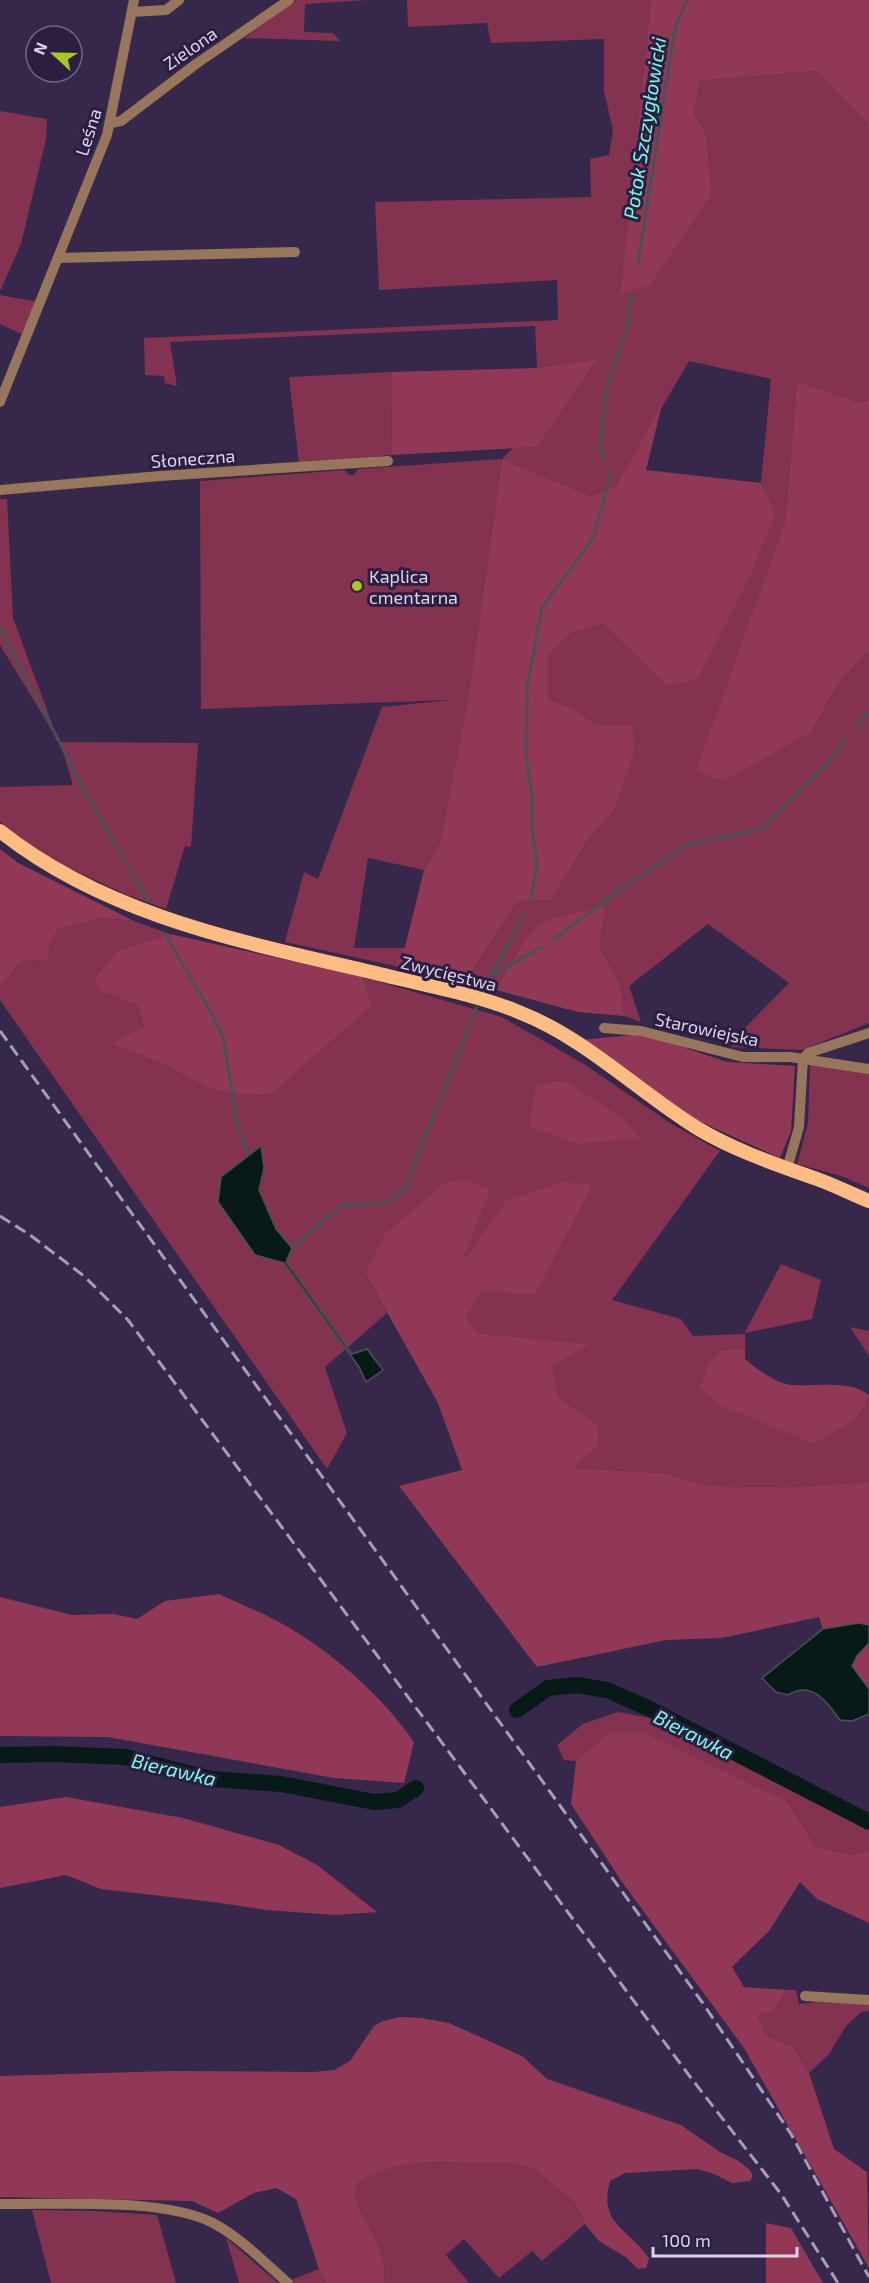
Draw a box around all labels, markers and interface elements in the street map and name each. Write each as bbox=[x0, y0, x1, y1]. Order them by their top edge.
street label: Zielona bbox=[159, 22, 221, 74]
north arrow bbox=[24, 24, 84, 84]
water label: Potok Szczygłowicki bbox=[618, 35, 671, 221]
text: N bbox=[29, 39, 51, 57]
street label: Leśna bbox=[70, 106, 106, 158]
street label: Słoneczna bbox=[150, 444, 236, 472]
place label: Kaplica cmentarna bbox=[369, 565, 458, 608]
marker: Kaplica cmentarna bbox=[350, 579, 364, 593]
street label: Zwycięstwa bbox=[399, 950, 499, 996]
street label: Starowiejska bbox=[653, 1007, 761, 1051]
water label: Bierawka bbox=[650, 1704, 738, 1764]
water label: Bierawka bbox=[129, 1748, 219, 1790]
scale bar bbox=[653, 2220, 797, 2258]
text: 100 m bbox=[662, 2229, 711, 2251]

